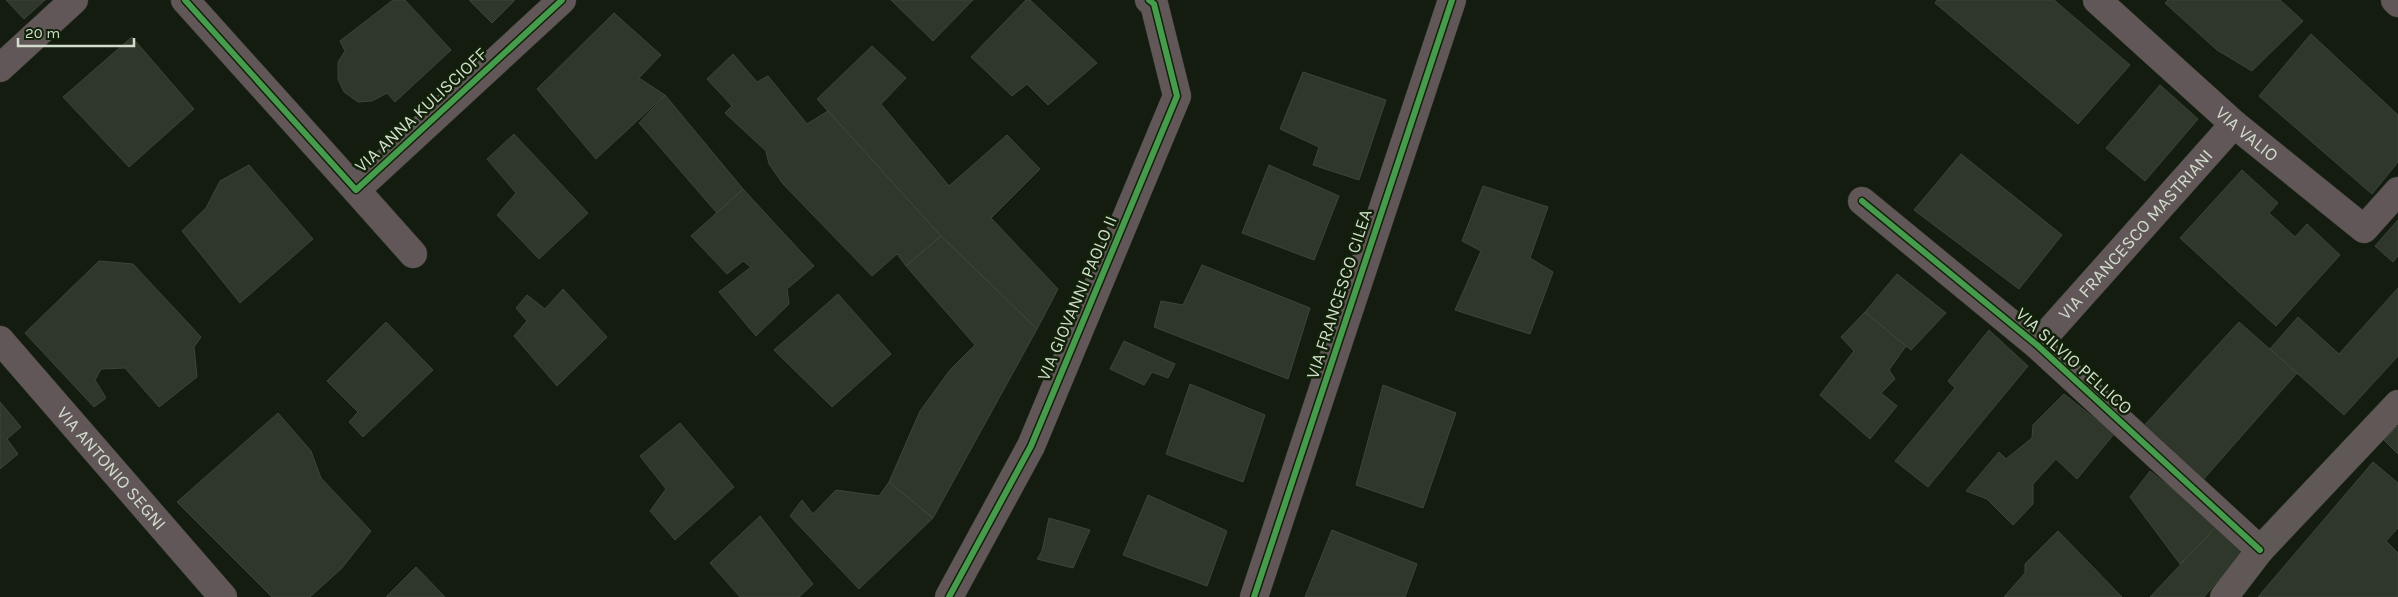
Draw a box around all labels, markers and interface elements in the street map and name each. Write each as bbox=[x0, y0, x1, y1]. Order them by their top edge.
scale bar bbox=[18, 15, 134, 47]
text: 20 m bbox=[25, 24, 60, 42]
street label: VIA ANNA KULISCIOFF bbox=[350, 43, 492, 177]
street label: VIA VALIO bbox=[2211, 102, 2283, 166]
street label: VIA FRANCESCO MASTRIANI bbox=[2054, 145, 2217, 324]
street label: VIA FRANCESCO CILEA bbox=[1301, 207, 1377, 381]
street label: VIA GIOVANNI PAOLO II bbox=[1032, 212, 1122, 384]
street label: VIA SILVIO PELLICO bbox=[2011, 303, 2137, 419]
street label: VIA ANTONIO SEGNI bbox=[52, 402, 171, 535]

